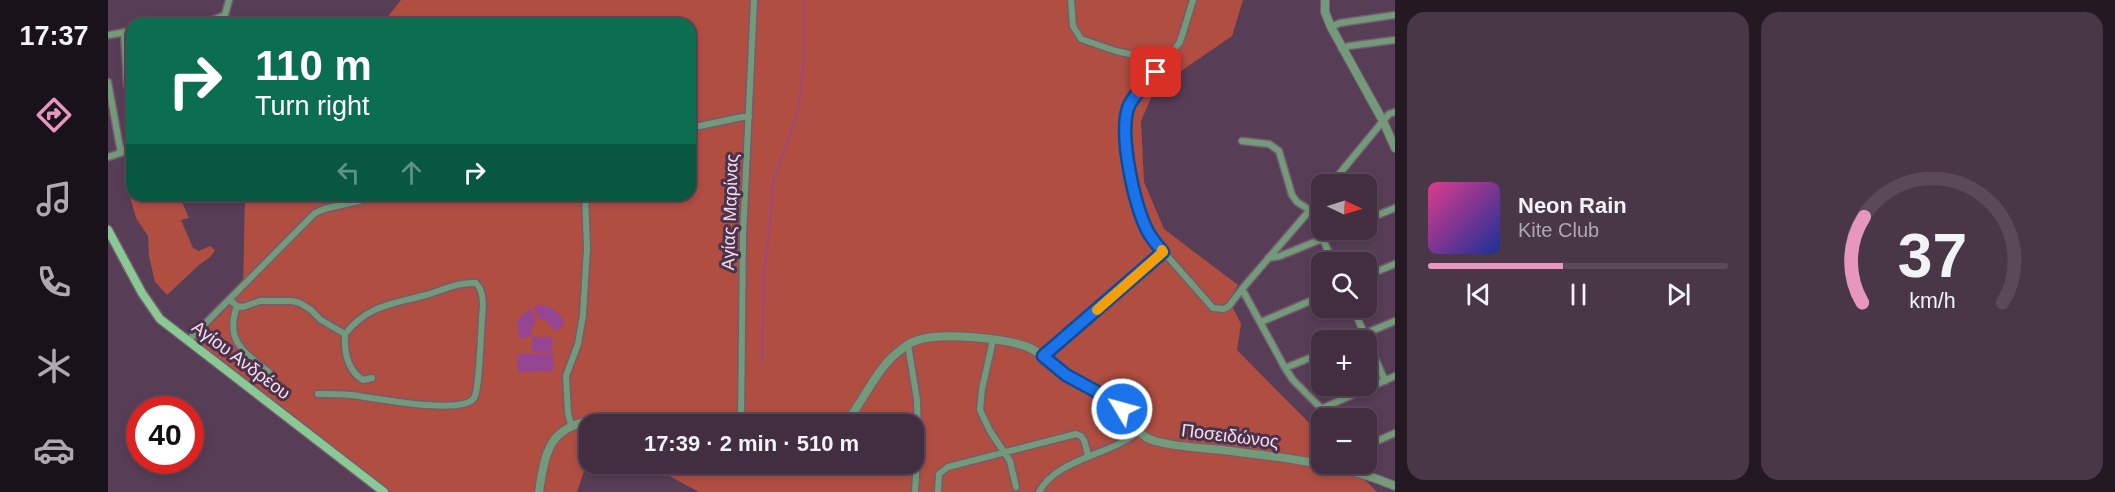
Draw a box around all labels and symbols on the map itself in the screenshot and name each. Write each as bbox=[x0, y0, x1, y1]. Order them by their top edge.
pin bbox=[1130, 46, 1181, 97]
street label: Αγίας Μαρίνας bbox=[718, 153, 742, 271]
north arrow bbox=[1311, 174, 1377, 240]
street label: Αγίου Ανδρέου bbox=[188, 317, 294, 403]
position arrow bbox=[1090, 377, 1154, 441]
speed limit sign: 40 bbox=[126, 396, 204, 474]
street label: Ποσειδώνος bbox=[1180, 420, 1280, 452]

